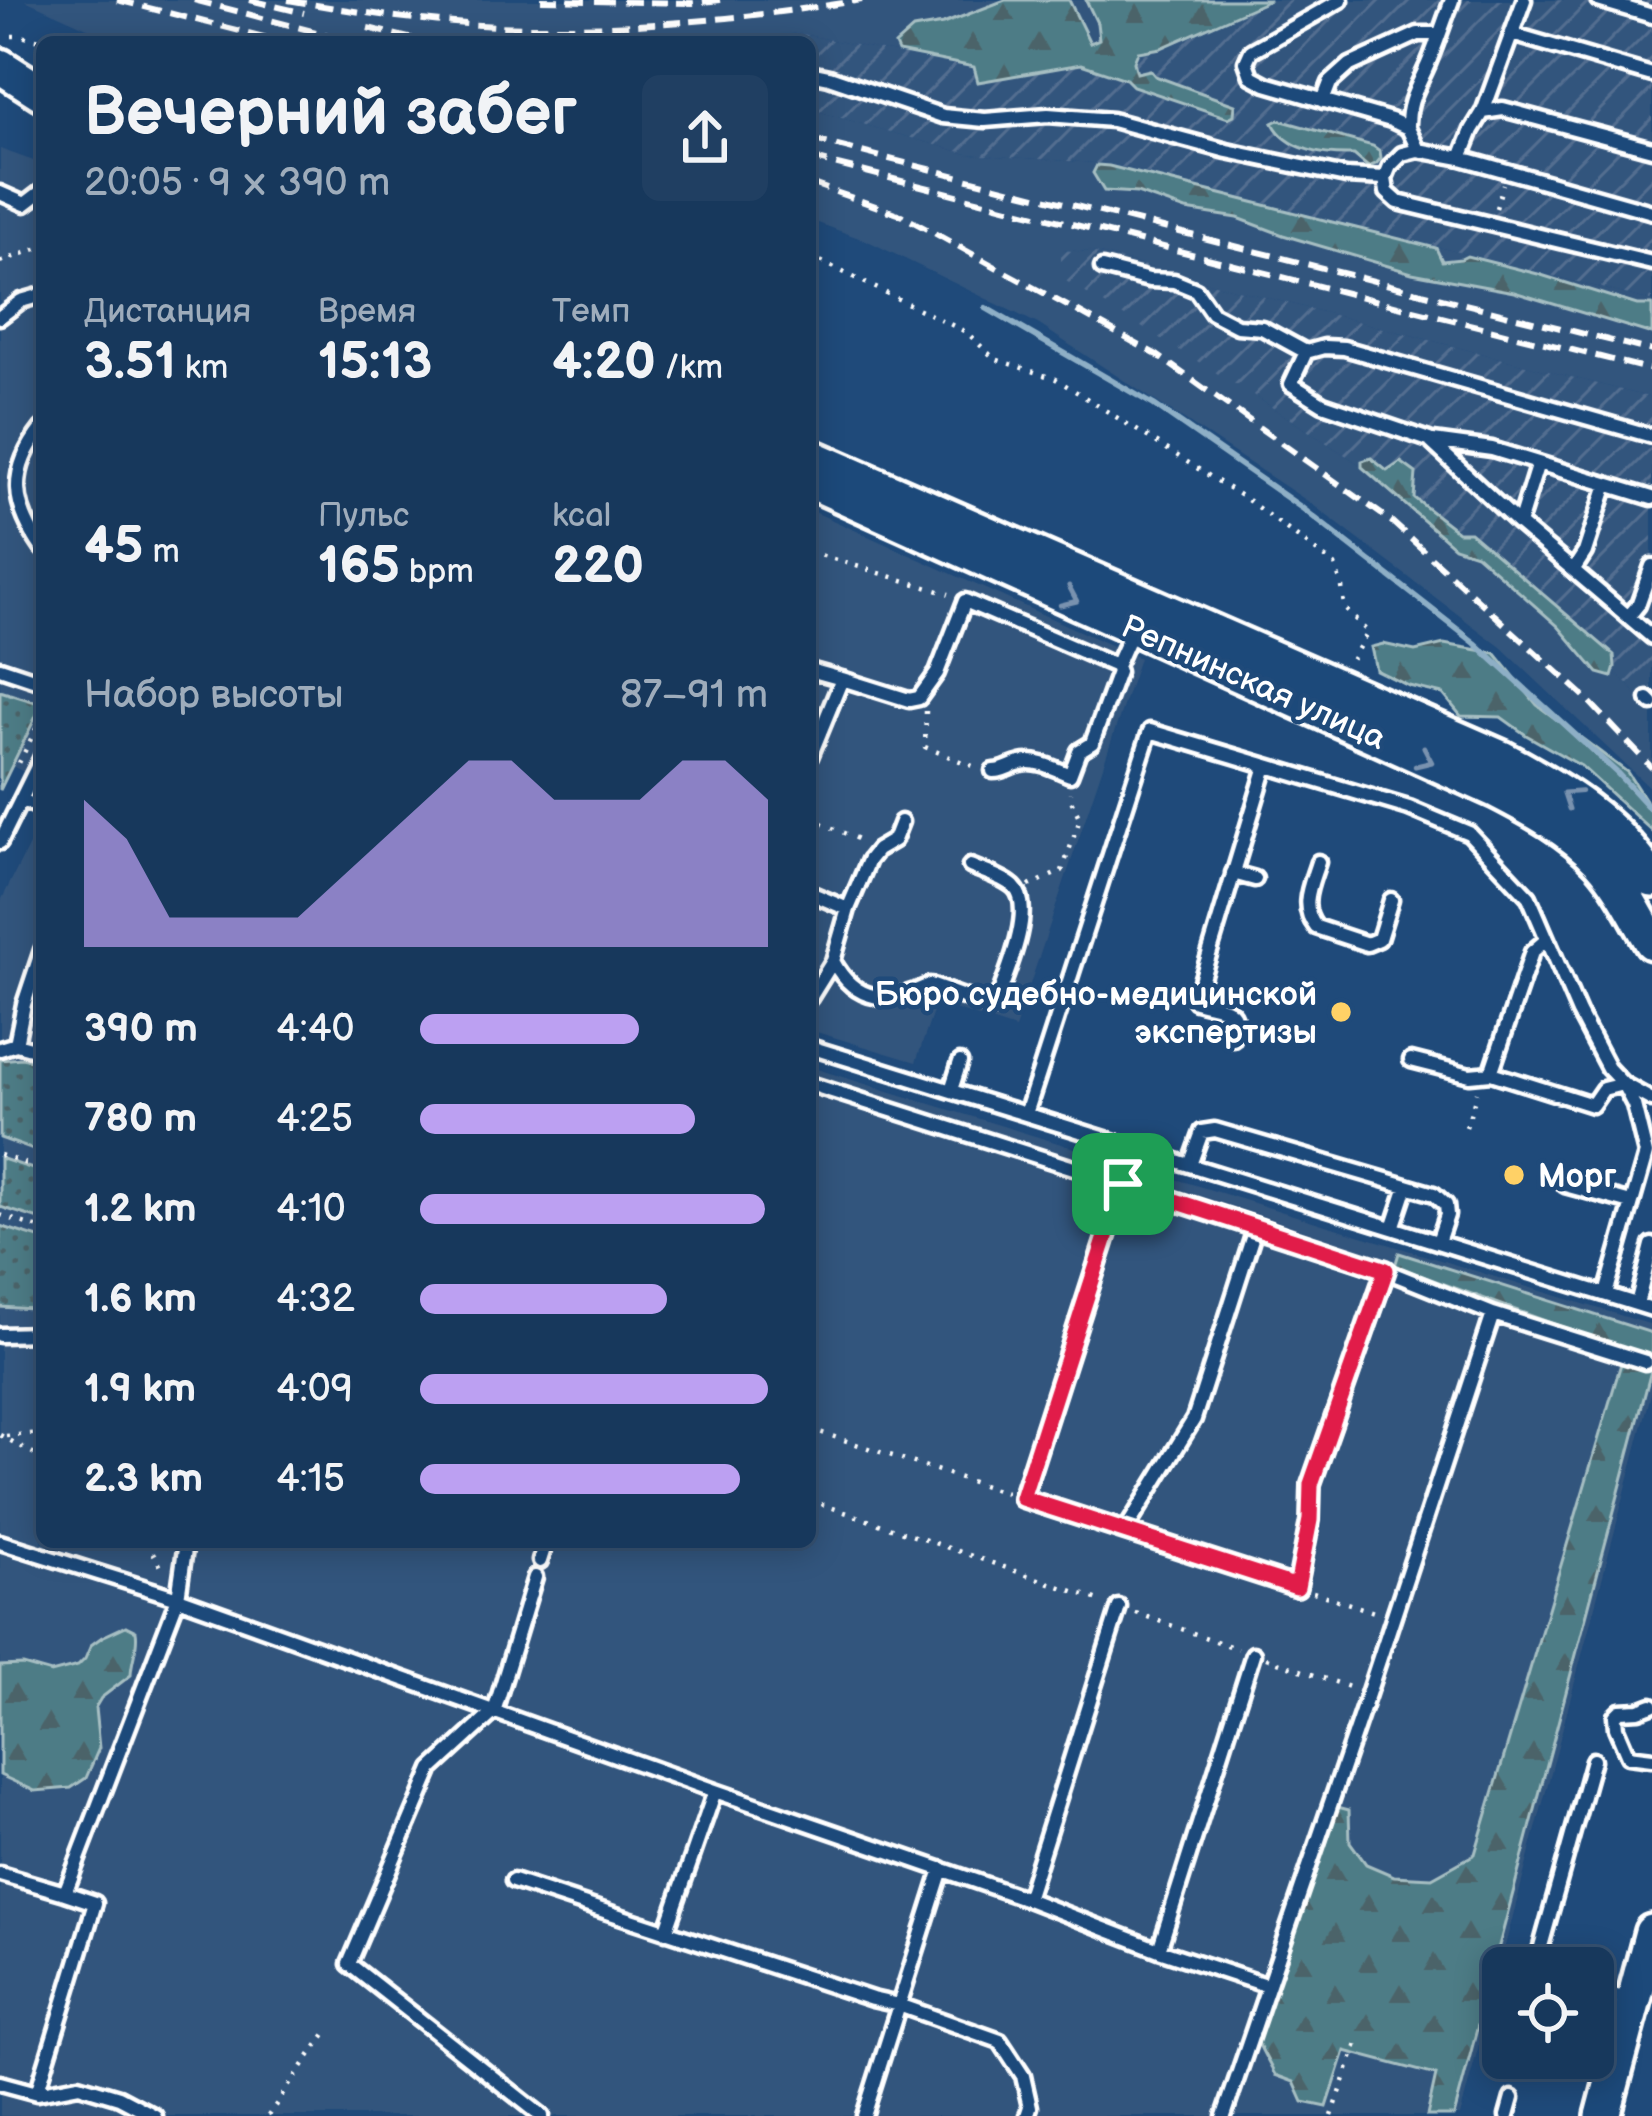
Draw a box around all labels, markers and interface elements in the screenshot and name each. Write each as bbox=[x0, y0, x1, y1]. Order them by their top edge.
text: Вечерний забег bbox=[84, 75, 577, 154]
button: share bbox=[642, 75, 768, 201]
text: 20:05 · 9 × 390 m bbox=[84, 160, 390, 207]
text: Дистанция bbox=[84, 292, 251, 332]
text: Время bbox=[318, 292, 416, 332]
text: Темп bbox=[552, 292, 630, 332]
text: 3.51 bbox=[84, 332, 176, 393]
text: 15:13 bbox=[318, 332, 432, 393]
text: 4:20 bbox=[552, 332, 656, 393]
text: km bbox=[176, 348, 228, 388]
text: /km bbox=[656, 348, 723, 388]
text: Пульс bbox=[318, 496, 409, 536]
text: kcal bbox=[552, 496, 611, 536]
text: 45 bbox=[84, 516, 143, 577]
text: m bbox=[143, 532, 180, 572]
text: 165 bbox=[318, 536, 400, 597]
text: 220 bbox=[552, 536, 644, 597]
text: bpm bbox=[400, 552, 474, 592]
one-way arrow bbox=[1058, 584, 1079, 607]
street label: Репнинская улица bbox=[1115, 607, 1392, 759]
text: Набор высоты bbox=[84, 672, 344, 719]
text: 87–91 m bbox=[620, 672, 768, 719]
one-way arrow bbox=[1413, 744, 1434, 768]
one-way arrow bbox=[1562, 790, 1584, 812]
place label: Бюро судебно-медицинской экспертизы bbox=[875, 975, 1317, 1053]
marker: Бюро судебно-медицинской экспертизы bbox=[1328, 999, 1354, 1025]
text: 390 m bbox=[84, 1006, 198, 1053]
text: 4:40 bbox=[276, 1006, 354, 1053]
text: 780 m bbox=[84, 1096, 197, 1143]
text: 4:25 bbox=[276, 1096, 353, 1143]
pin bbox=[1072, 1133, 1174, 1235]
icon: arrive bbox=[1090, 1151, 1156, 1217]
place label: Морг bbox=[1538, 1157, 1617, 1197]
marker: Морг bbox=[1501, 1162, 1527, 1188]
text: 1.2 km bbox=[84, 1186, 197, 1233]
text: 4:10 bbox=[276, 1186, 346, 1233]
text: 1.6 km bbox=[84, 1276, 197, 1323]
text: 4:32 bbox=[276, 1276, 355, 1323]
text: 1.9 km bbox=[84, 1366, 196, 1413]
text: 4:09 bbox=[276, 1366, 353, 1413]
text: 2.3 km bbox=[84, 1456, 203, 1503]
text: 4:15 bbox=[276, 1456, 345, 1503]
map controls bbox=[1482, 1947, 1614, 2079]
button: locate bbox=[1482, 1947, 1614, 2079]

